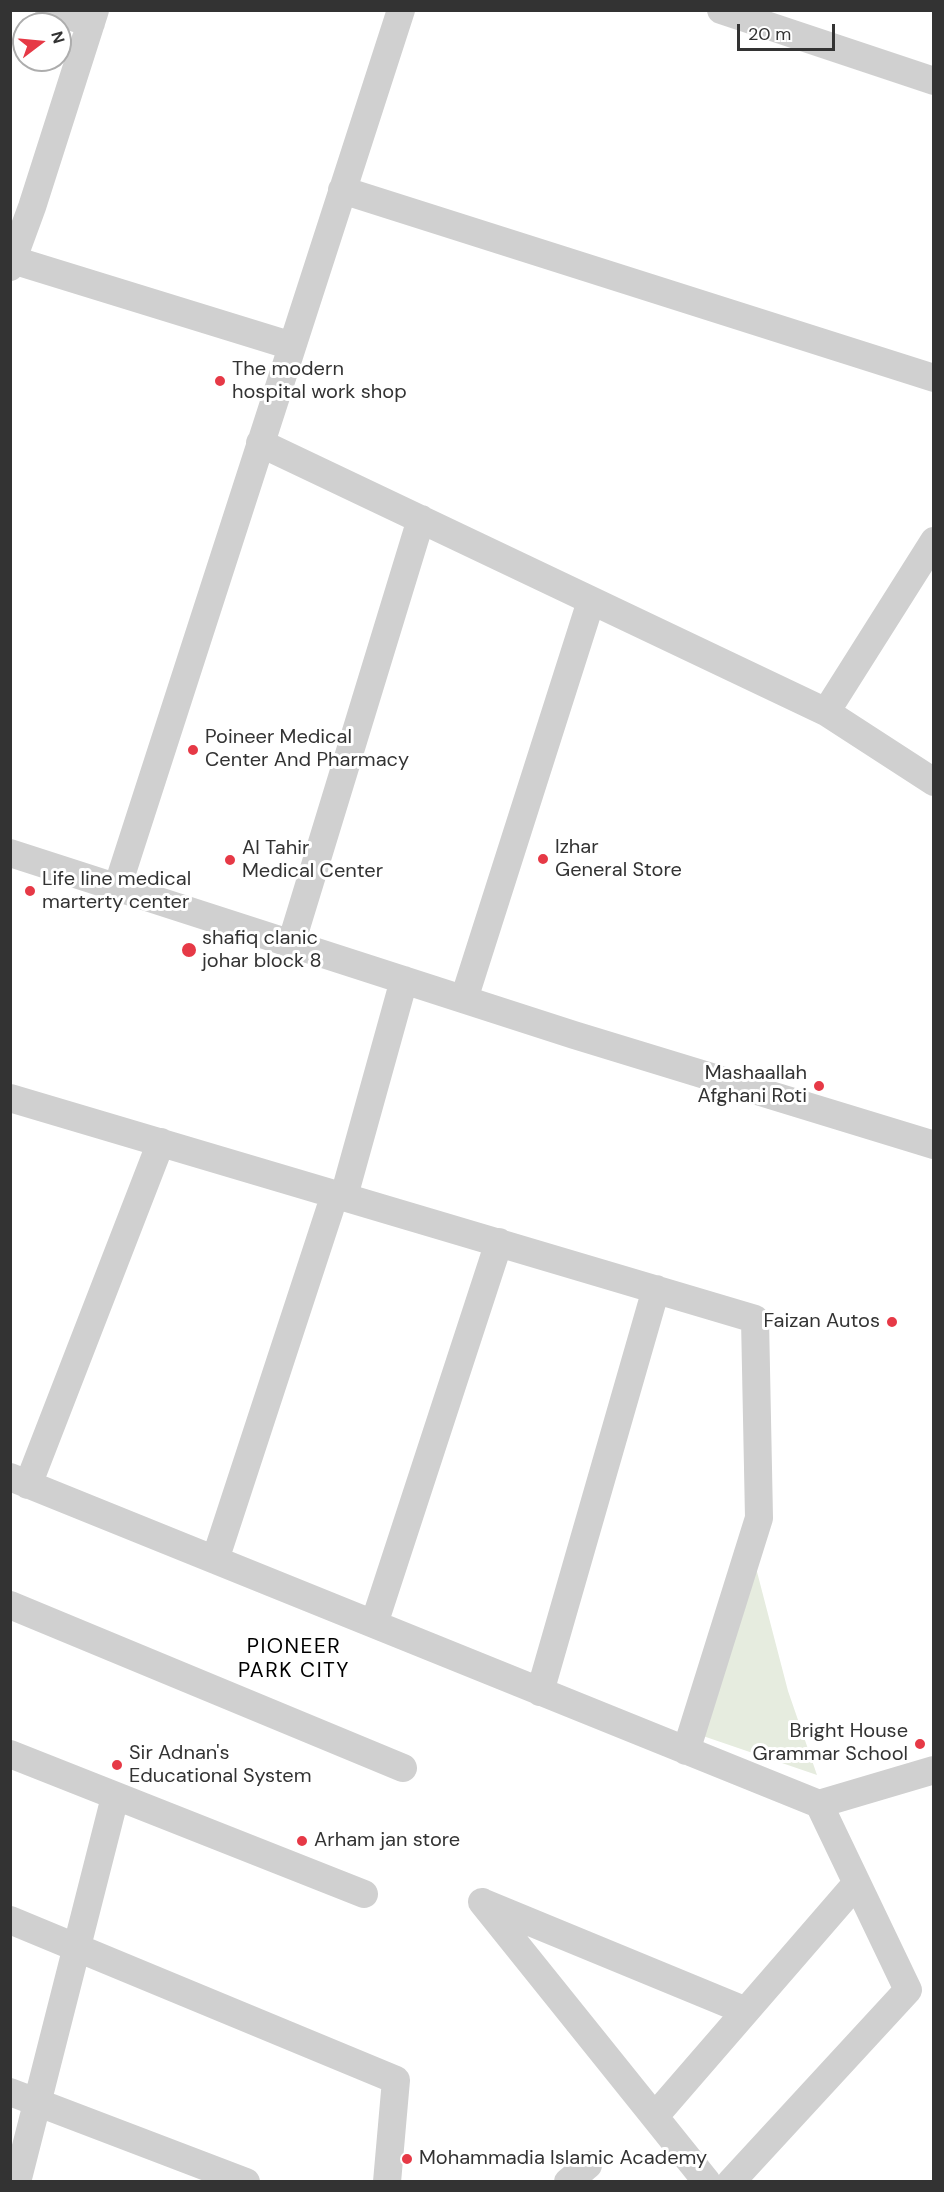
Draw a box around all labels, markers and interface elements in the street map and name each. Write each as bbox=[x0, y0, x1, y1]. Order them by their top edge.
north arrow bbox=[12, 12, 72, 72]
scale bar bbox=[740, 12, 838, 50]
text: 20 m bbox=[748, 22, 791, 46]
text: N bbox=[46, 29, 70, 46]
place label: The modern hospital work shop bbox=[232, 358, 407, 405]
marker: The modern hospital work shop bbox=[213, 374, 227, 388]
place label: Poineer Medical Center And Pharmacy bbox=[205, 726, 409, 773]
marker: Poineer Medical Center And Pharmacy bbox=[186, 743, 200, 757]
place label: Izhar General Store bbox=[555, 836, 682, 883]
place label: Al Tahir Medical Center bbox=[242, 837, 383, 884]
marker: Izhar General Store bbox=[536, 852, 550, 866]
marker: Al Tahir Medical Center bbox=[223, 853, 237, 867]
place label: Life line medical marterty center bbox=[42, 868, 191, 915]
marker: Life line medical marterty center bbox=[23, 884, 37, 898]
place label: shafiq clanic johar block 8 bbox=[202, 927, 322, 974]
marker: shafiq clanic johar block 8 bbox=[180, 941, 198, 959]
place label: Mashaallah Afghani Roti bbox=[698, 1062, 807, 1109]
marker: Mashaallah Afghani Roti bbox=[812, 1079, 826, 1093]
place label: Faizan Autos bbox=[763, 1310, 880, 1334]
marker: Faizan Autos bbox=[885, 1315, 899, 1329]
district label: PIONEER PARK CITY bbox=[238, 1634, 350, 1684]
place label: Bright House Grammar School bbox=[753, 1720, 908, 1767]
marker: Bright House Grammar School bbox=[913, 1737, 927, 1751]
place label: Sir Adnan's Educational System bbox=[129, 1742, 311, 1789]
marker: Sir Adnan's Educational System bbox=[110, 1758, 124, 1772]
place label: Arham jan store bbox=[314, 1829, 460, 1853]
marker: Arham jan store bbox=[295, 1834, 309, 1848]
place label: Mohammadia Islamic Academy bbox=[419, 2147, 707, 2171]
marker: Mohammadia Islamic Academy bbox=[400, 2152, 414, 2166]

